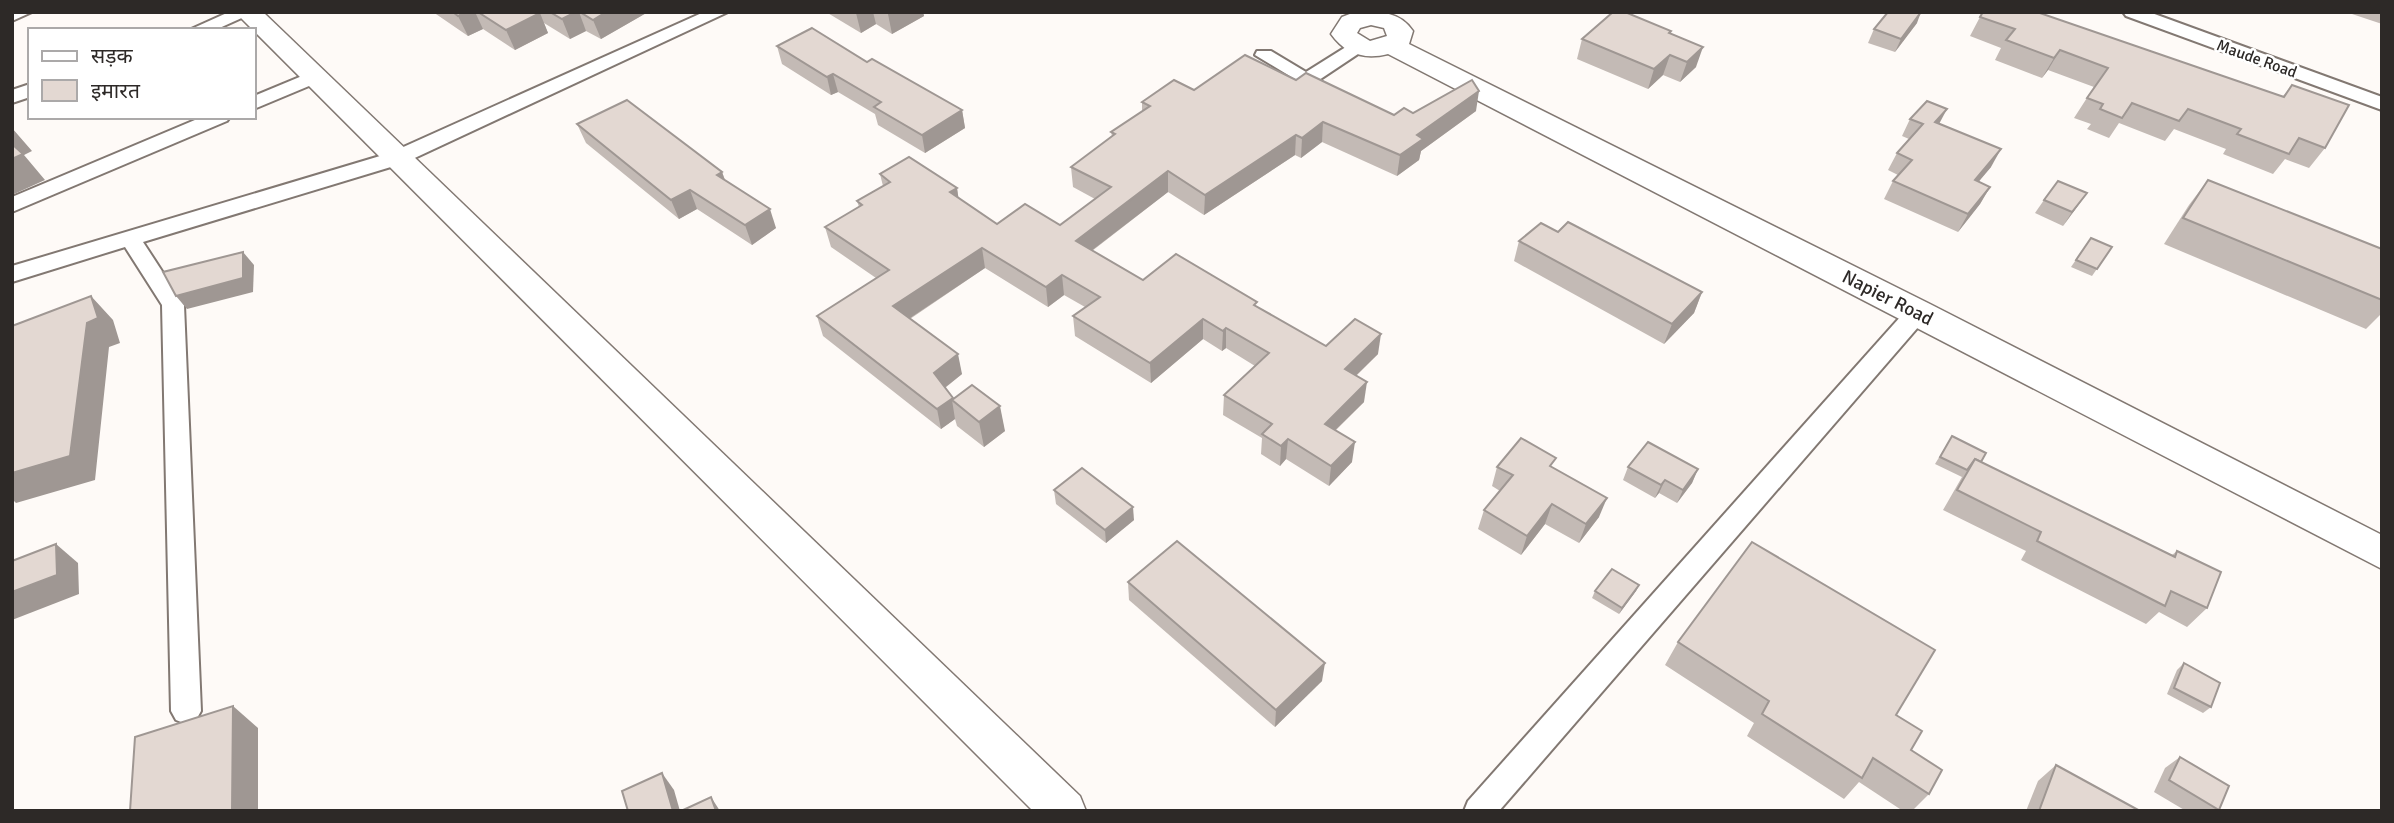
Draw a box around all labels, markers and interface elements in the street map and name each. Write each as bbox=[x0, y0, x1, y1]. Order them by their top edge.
legend bbox=[28, 28, 256, 119]
street label: Maude Road bbox=[2214, 35, 2300, 83]
text: सड़क bbox=[91, 43, 133, 69]
text: इमारत bbox=[91, 78, 141, 104]
street label: Napier Road bbox=[1838, 265, 1937, 331]

